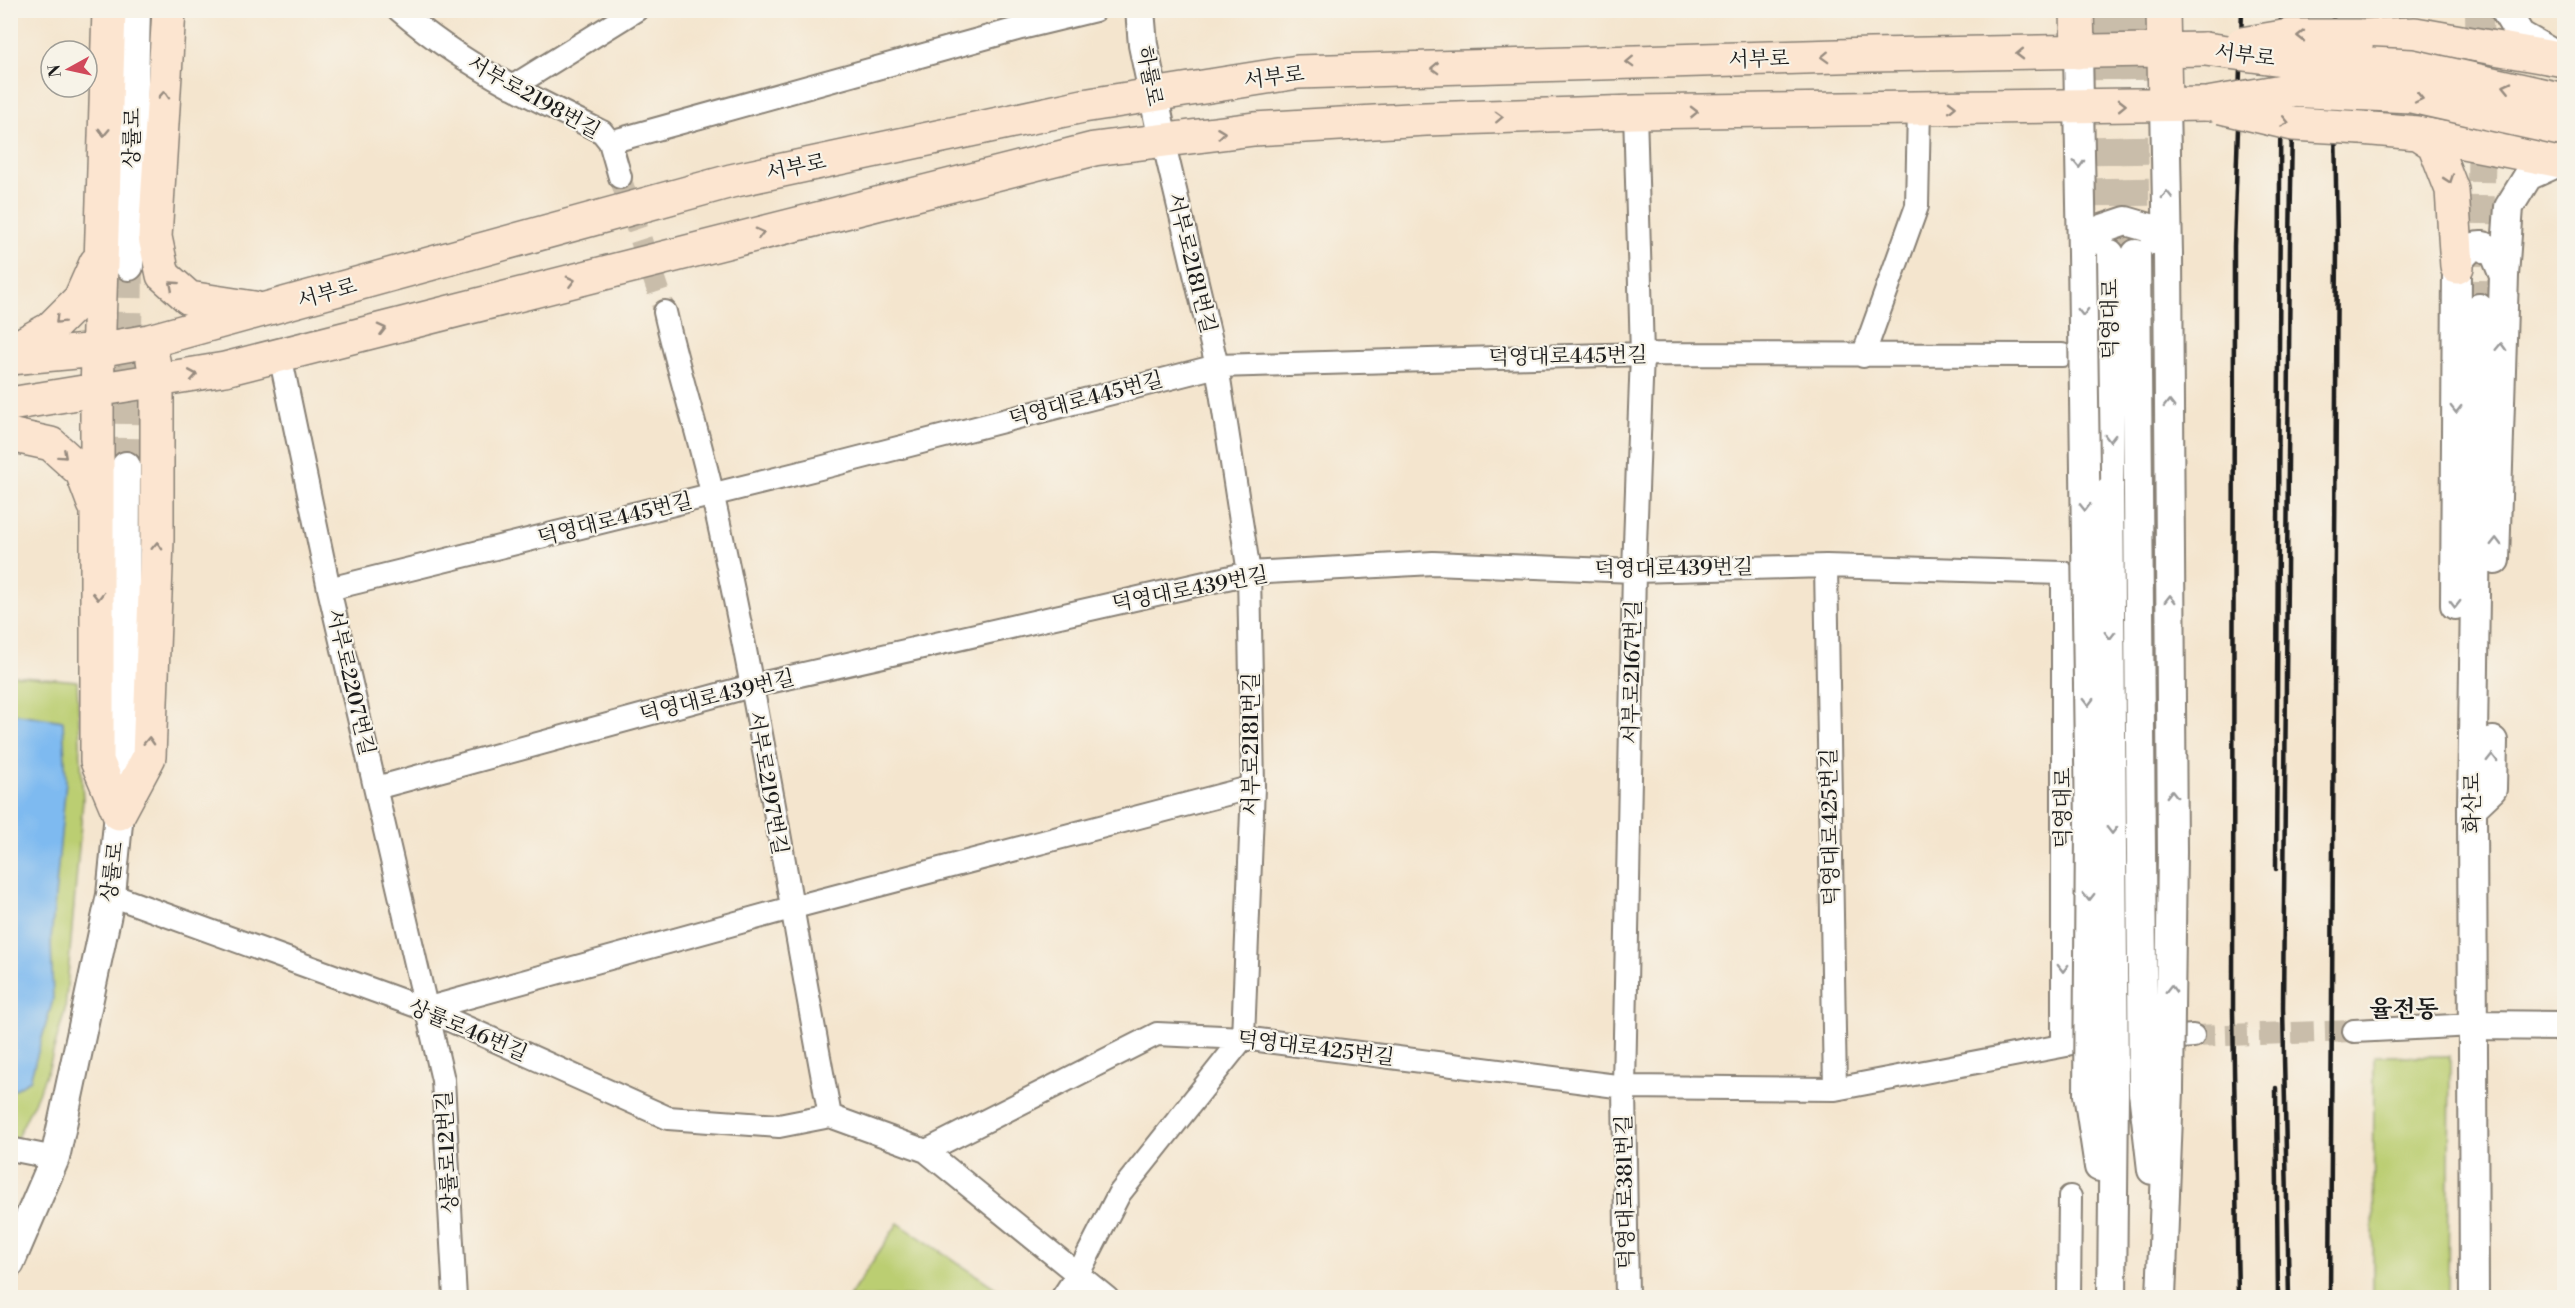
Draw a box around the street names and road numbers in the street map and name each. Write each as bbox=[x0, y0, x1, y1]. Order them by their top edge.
street label: 서부로 bbox=[2213, 39, 2277, 73]
street label: 하률로 bbox=[1130, 44, 1168, 109]
street label: 서부로 bbox=[1728, 46, 1790, 74]
street label: 서부로2198번길 bbox=[463, 51, 604, 145]
street label: 서부로 bbox=[1242, 61, 1306, 95]
street label: 상률로 bbox=[119, 107, 147, 169]
street label: 서부로 bbox=[764, 149, 829, 187]
street label: 서부로2181번길 bbox=[1161, 190, 1221, 336]
street label: 서부로 bbox=[294, 273, 360, 315]
street label: 덕영대로 bbox=[2098, 278, 2124, 360]
street label: 덕영대로445번길 bbox=[1488, 343, 1648, 371]
street label: 덕영대로445번길 bbox=[1006, 367, 1166, 433]
street label: 덕영대로445번길 bbox=[535, 488, 695, 552]
street label: 덕영대로439번길 bbox=[1595, 555, 1753, 583]
street label: 덕영대로439번길 bbox=[1110, 562, 1270, 618]
street label: 서부로2167번길 bbox=[1619, 600, 1647, 744]
street label: 서부로2207번길 bbox=[321, 606, 380, 758]
street label: 덕영대로439번길 bbox=[637, 665, 797, 729]
street label: 서부로2181번길 bbox=[1239, 672, 1265, 816]
street label: 서부로2197번길 bbox=[742, 709, 792, 857]
street label: 덕영대로425번길 bbox=[1817, 748, 1845, 906]
street label: 덕영대로 bbox=[2051, 767, 2077, 849]
street label: 화산로 bbox=[2460, 773, 2486, 833]
street label: 상률로 bbox=[96, 840, 130, 904]
street label: 상률로46번길 bbox=[404, 994, 531, 1068]
street label: 덕영대로425번길 bbox=[1236, 1026, 1396, 1072]
street label: 상률로12번길 bbox=[432, 1090, 464, 1214]
street label: 덕영대로381번길 bbox=[1612, 1114, 1640, 1270]

